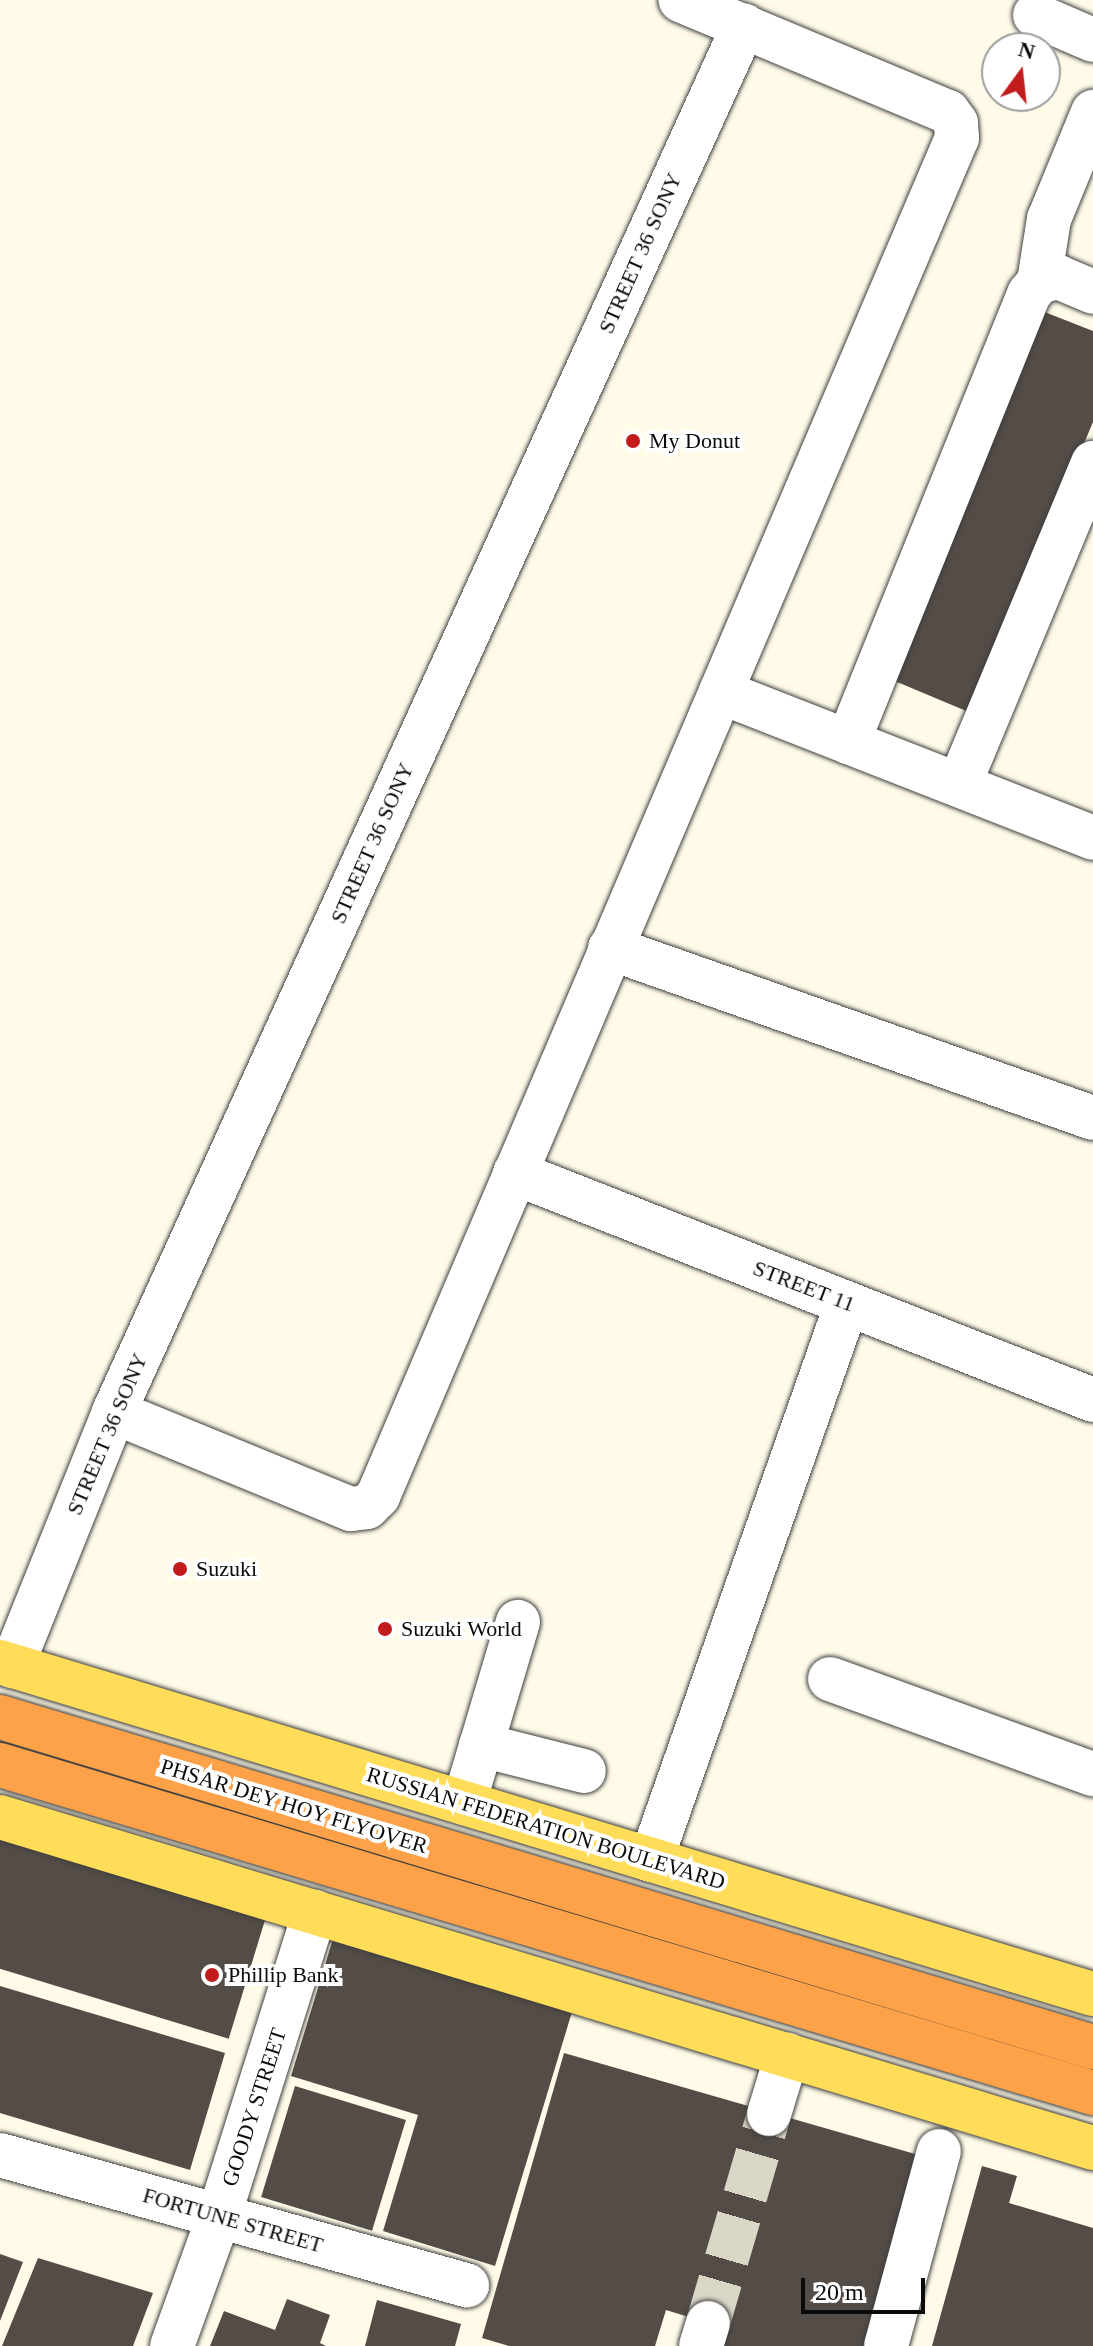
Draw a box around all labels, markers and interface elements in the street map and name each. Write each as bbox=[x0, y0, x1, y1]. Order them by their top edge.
north arrow bbox=[981, 32, 1061, 112]
text: N bbox=[1016, 36, 1038, 64]
street label: STREET 36 SONY bbox=[593, 168, 687, 338]
place label: My Donut bbox=[649, 428, 740, 454]
marker: My Donut bbox=[624, 432, 642, 450]
street label: STREET 36 SONY bbox=[325, 758, 419, 928]
street label: STREET 11 bbox=[749, 1254, 859, 1318]
street label: STREET 36 SONY bbox=[61, 1349, 153, 1519]
place label: Suzuki bbox=[196, 1556, 257, 1582]
marker: Suzuki bbox=[171, 1560, 189, 1578]
place label: Suzuki World bbox=[401, 1616, 522, 1642]
marker: Suzuki World bbox=[376, 1620, 394, 1638]
street label: PHSAR DEY HOY FLYOVER bbox=[156, 1753, 432, 1859]
street label: RUSSIAN FEDERATION BOULEVARD bbox=[363, 1761, 729, 1895]
place label: Phillip Bank bbox=[228, 1962, 339, 1988]
marker: Phillip Bank bbox=[203, 1966, 221, 1984]
street label: GOODY STREET bbox=[216, 2024, 292, 2190]
street label: FORTUNE STREET bbox=[140, 2182, 326, 2258]
scale bar bbox=[805, 2262, 929, 2312]
text: 20 m bbox=[815, 2279, 864, 2305]

